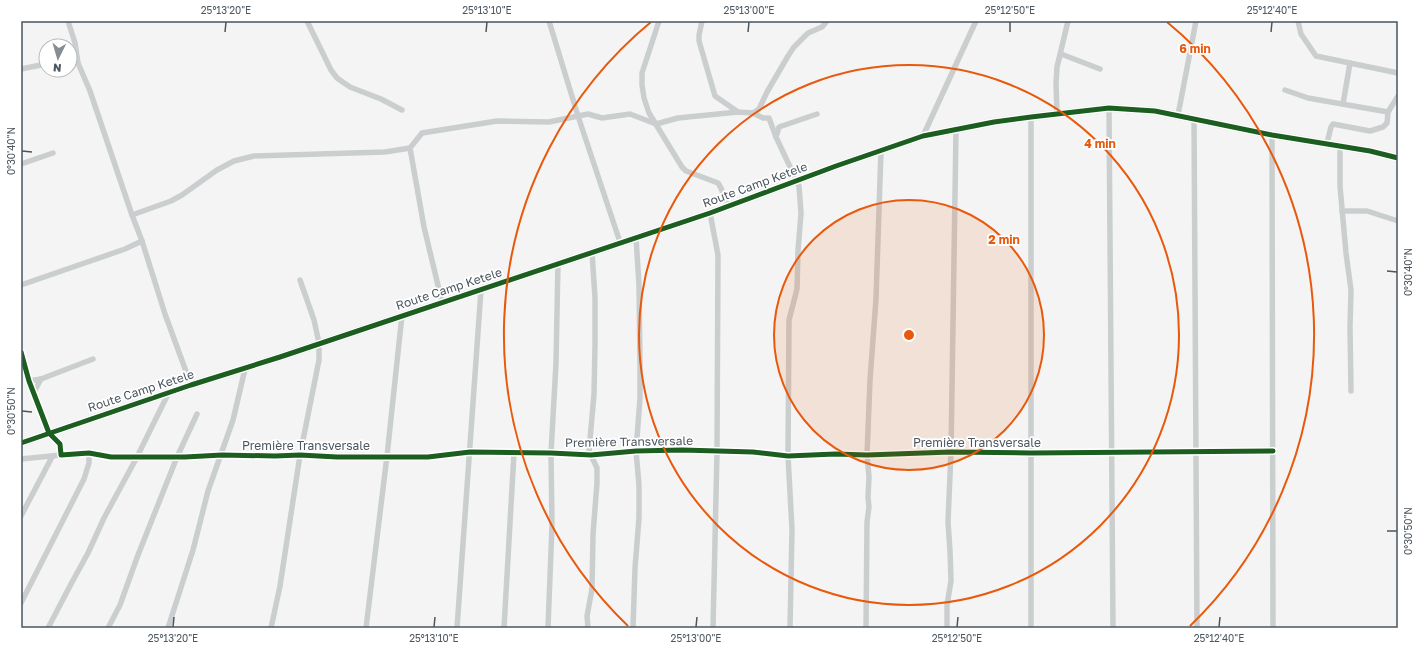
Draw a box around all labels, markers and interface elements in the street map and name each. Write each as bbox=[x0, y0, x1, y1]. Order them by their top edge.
text: 25°13'20"E bbox=[201, 4, 251, 16]
text: 25°13'10"E bbox=[462, 4, 512, 16]
text: 25°13'00"E bbox=[724, 4, 774, 16]
text: 25°12'50"E bbox=[985, 4, 1035, 16]
text: 25°12'40"E bbox=[1247, 4, 1297, 16]
north arrow bbox=[38, 38, 78, 78]
text: 6 min bbox=[1179, 41, 1211, 56]
text: N bbox=[52, 62, 62, 75]
text: 0°30'40"N bbox=[5, 127, 17, 175]
text: 4 min bbox=[1084, 136, 1116, 151]
street label: Route Camp Ketele bbox=[700, 159, 809, 211]
text: 2 min bbox=[988, 232, 1020, 247]
text: 0°30'40"N bbox=[1402, 248, 1414, 296]
street label: Route Camp Ketele bbox=[394, 264, 504, 313]
centre of rings bbox=[902, 328, 916, 342]
street label: Route Camp Ketele bbox=[86, 366, 196, 415]
text: 0°30'50"N bbox=[5, 387, 17, 435]
street label: Première Transversale bbox=[565, 433, 693, 450]
street label: Première Transversale bbox=[913, 435, 1041, 450]
street label: Première Transversale bbox=[242, 438, 370, 453]
text: 0°30'50"N bbox=[1402, 507, 1414, 555]
text: 25°13'20"E bbox=[148, 632, 198, 644]
text: 25°13'10"E bbox=[409, 632, 459, 644]
text: 25°13'00"E bbox=[671, 632, 721, 644]
text: 25°12'50"E bbox=[932, 632, 982, 644]
text: 25°12'40"E bbox=[1194, 632, 1244, 644]

